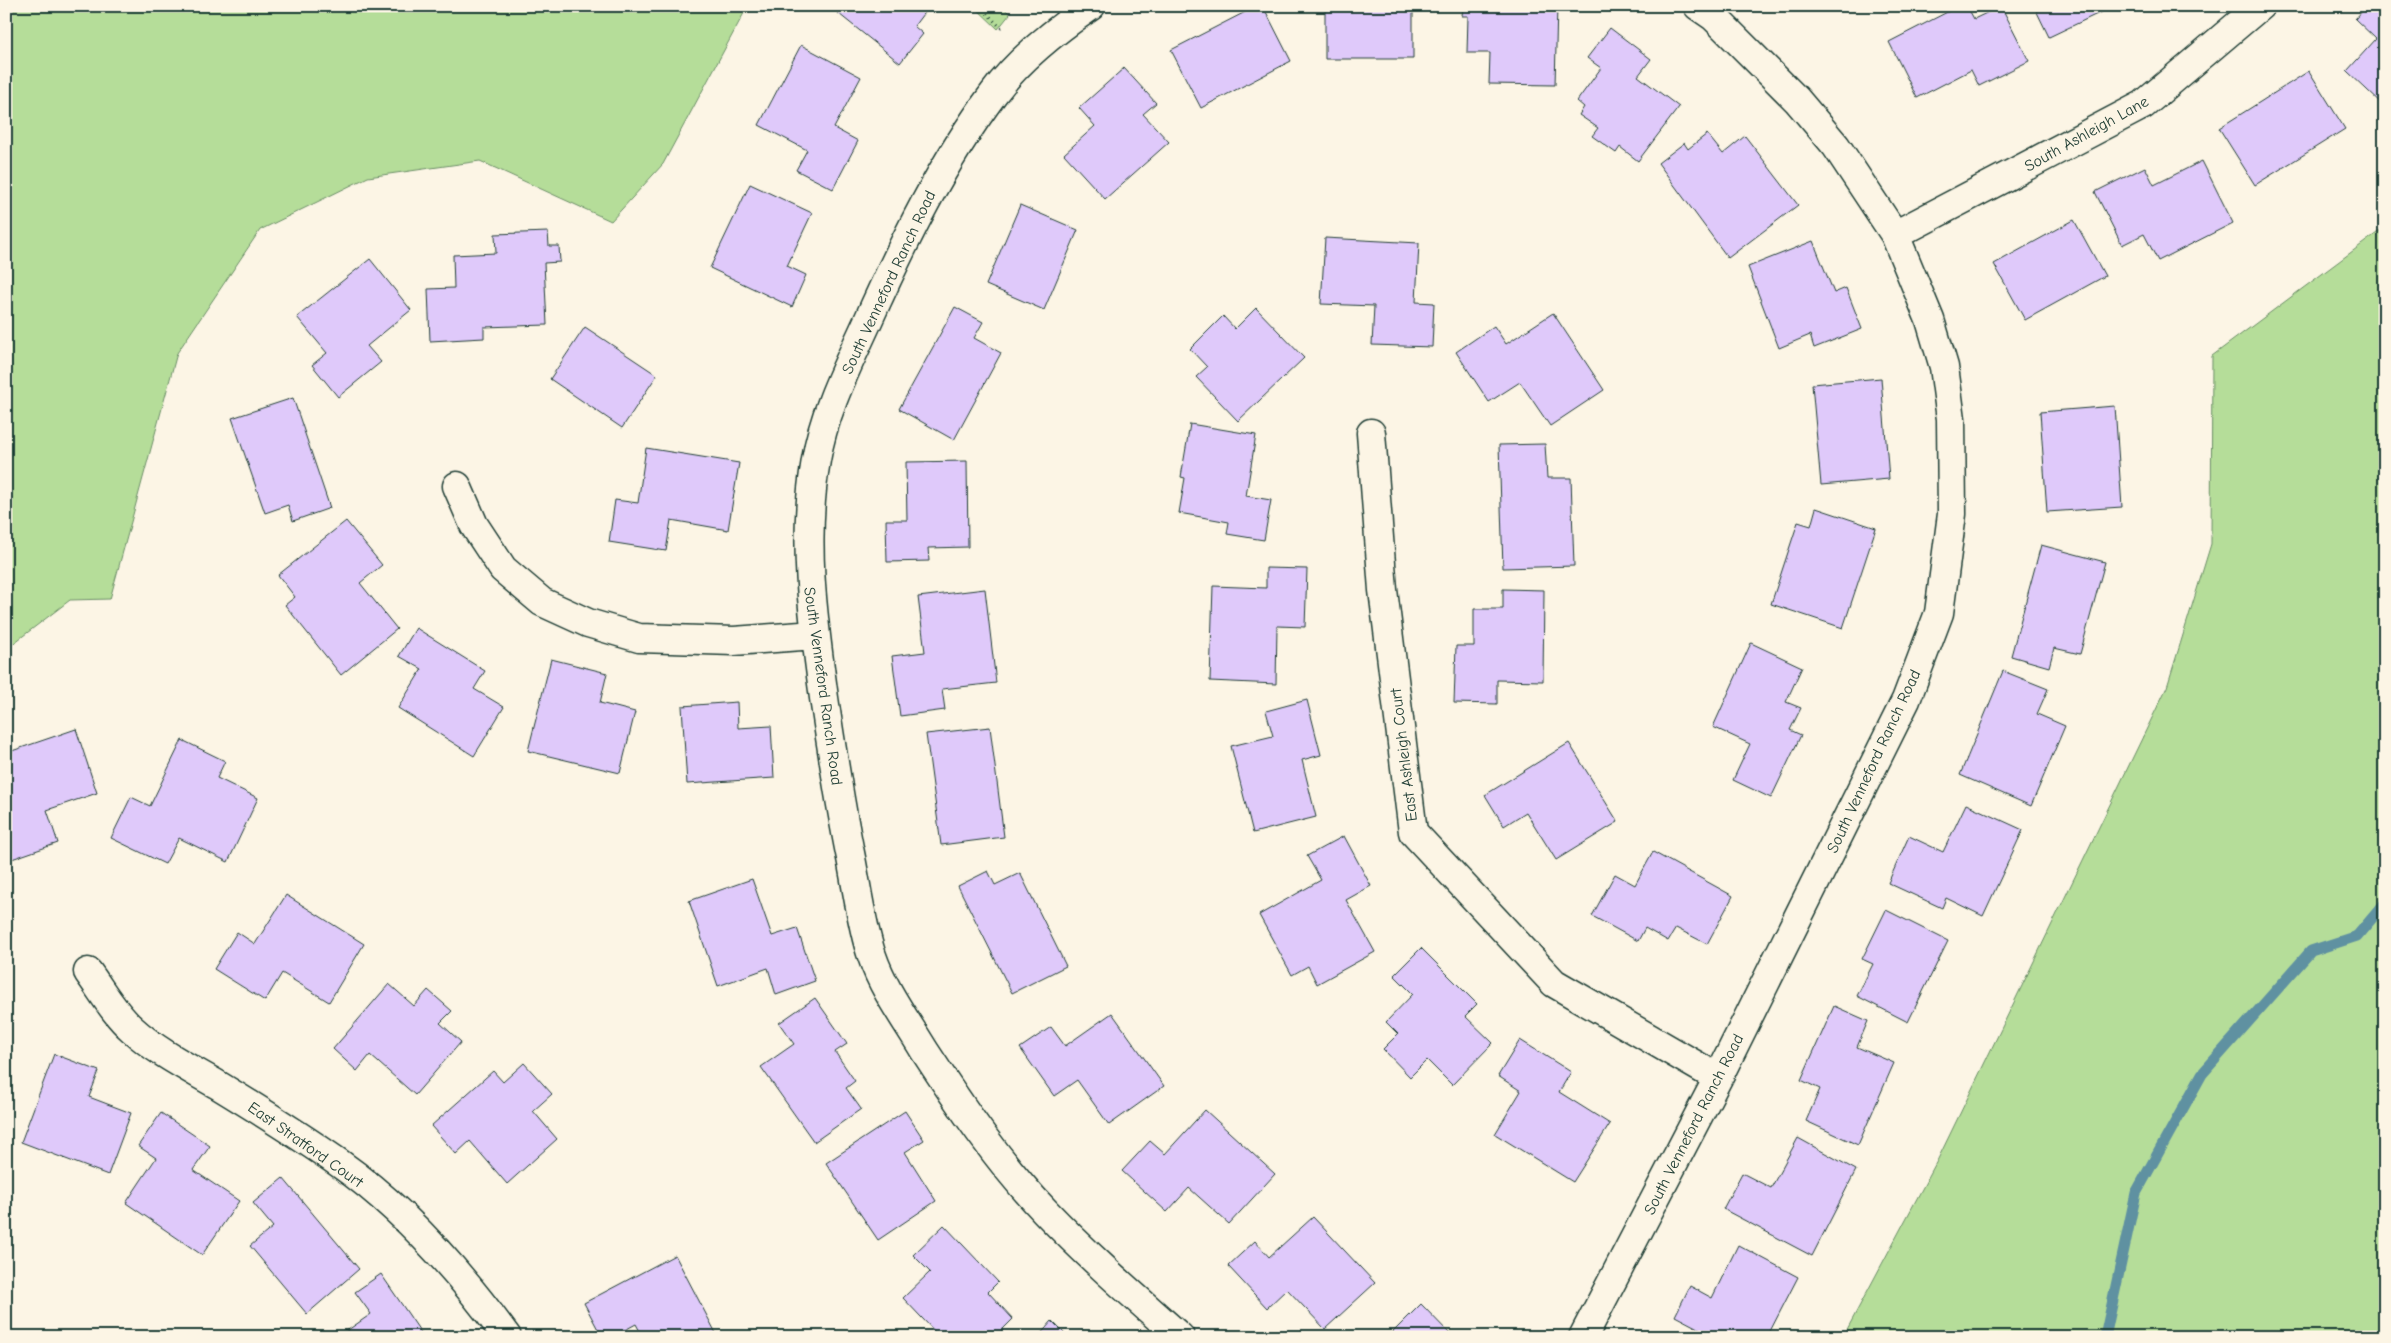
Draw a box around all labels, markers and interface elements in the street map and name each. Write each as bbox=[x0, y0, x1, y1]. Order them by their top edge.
street label: South Ashleigh Lane bbox=[2021, 92, 2152, 175]
street label: South Venneford Ranch Road bbox=[838, 188, 939, 377]
street label: South Venneford Ranch Road bbox=[800, 586, 846, 787]
street label: South Venneford Ranch Road bbox=[1823, 667, 1924, 856]
street label: East Ashleigh Court bbox=[1387, 687, 1421, 822]
street label: South Venneford Ranch Road bbox=[1640, 1031, 1747, 1218]
street label: East Stratford Court bbox=[244, 1098, 367, 1192]

